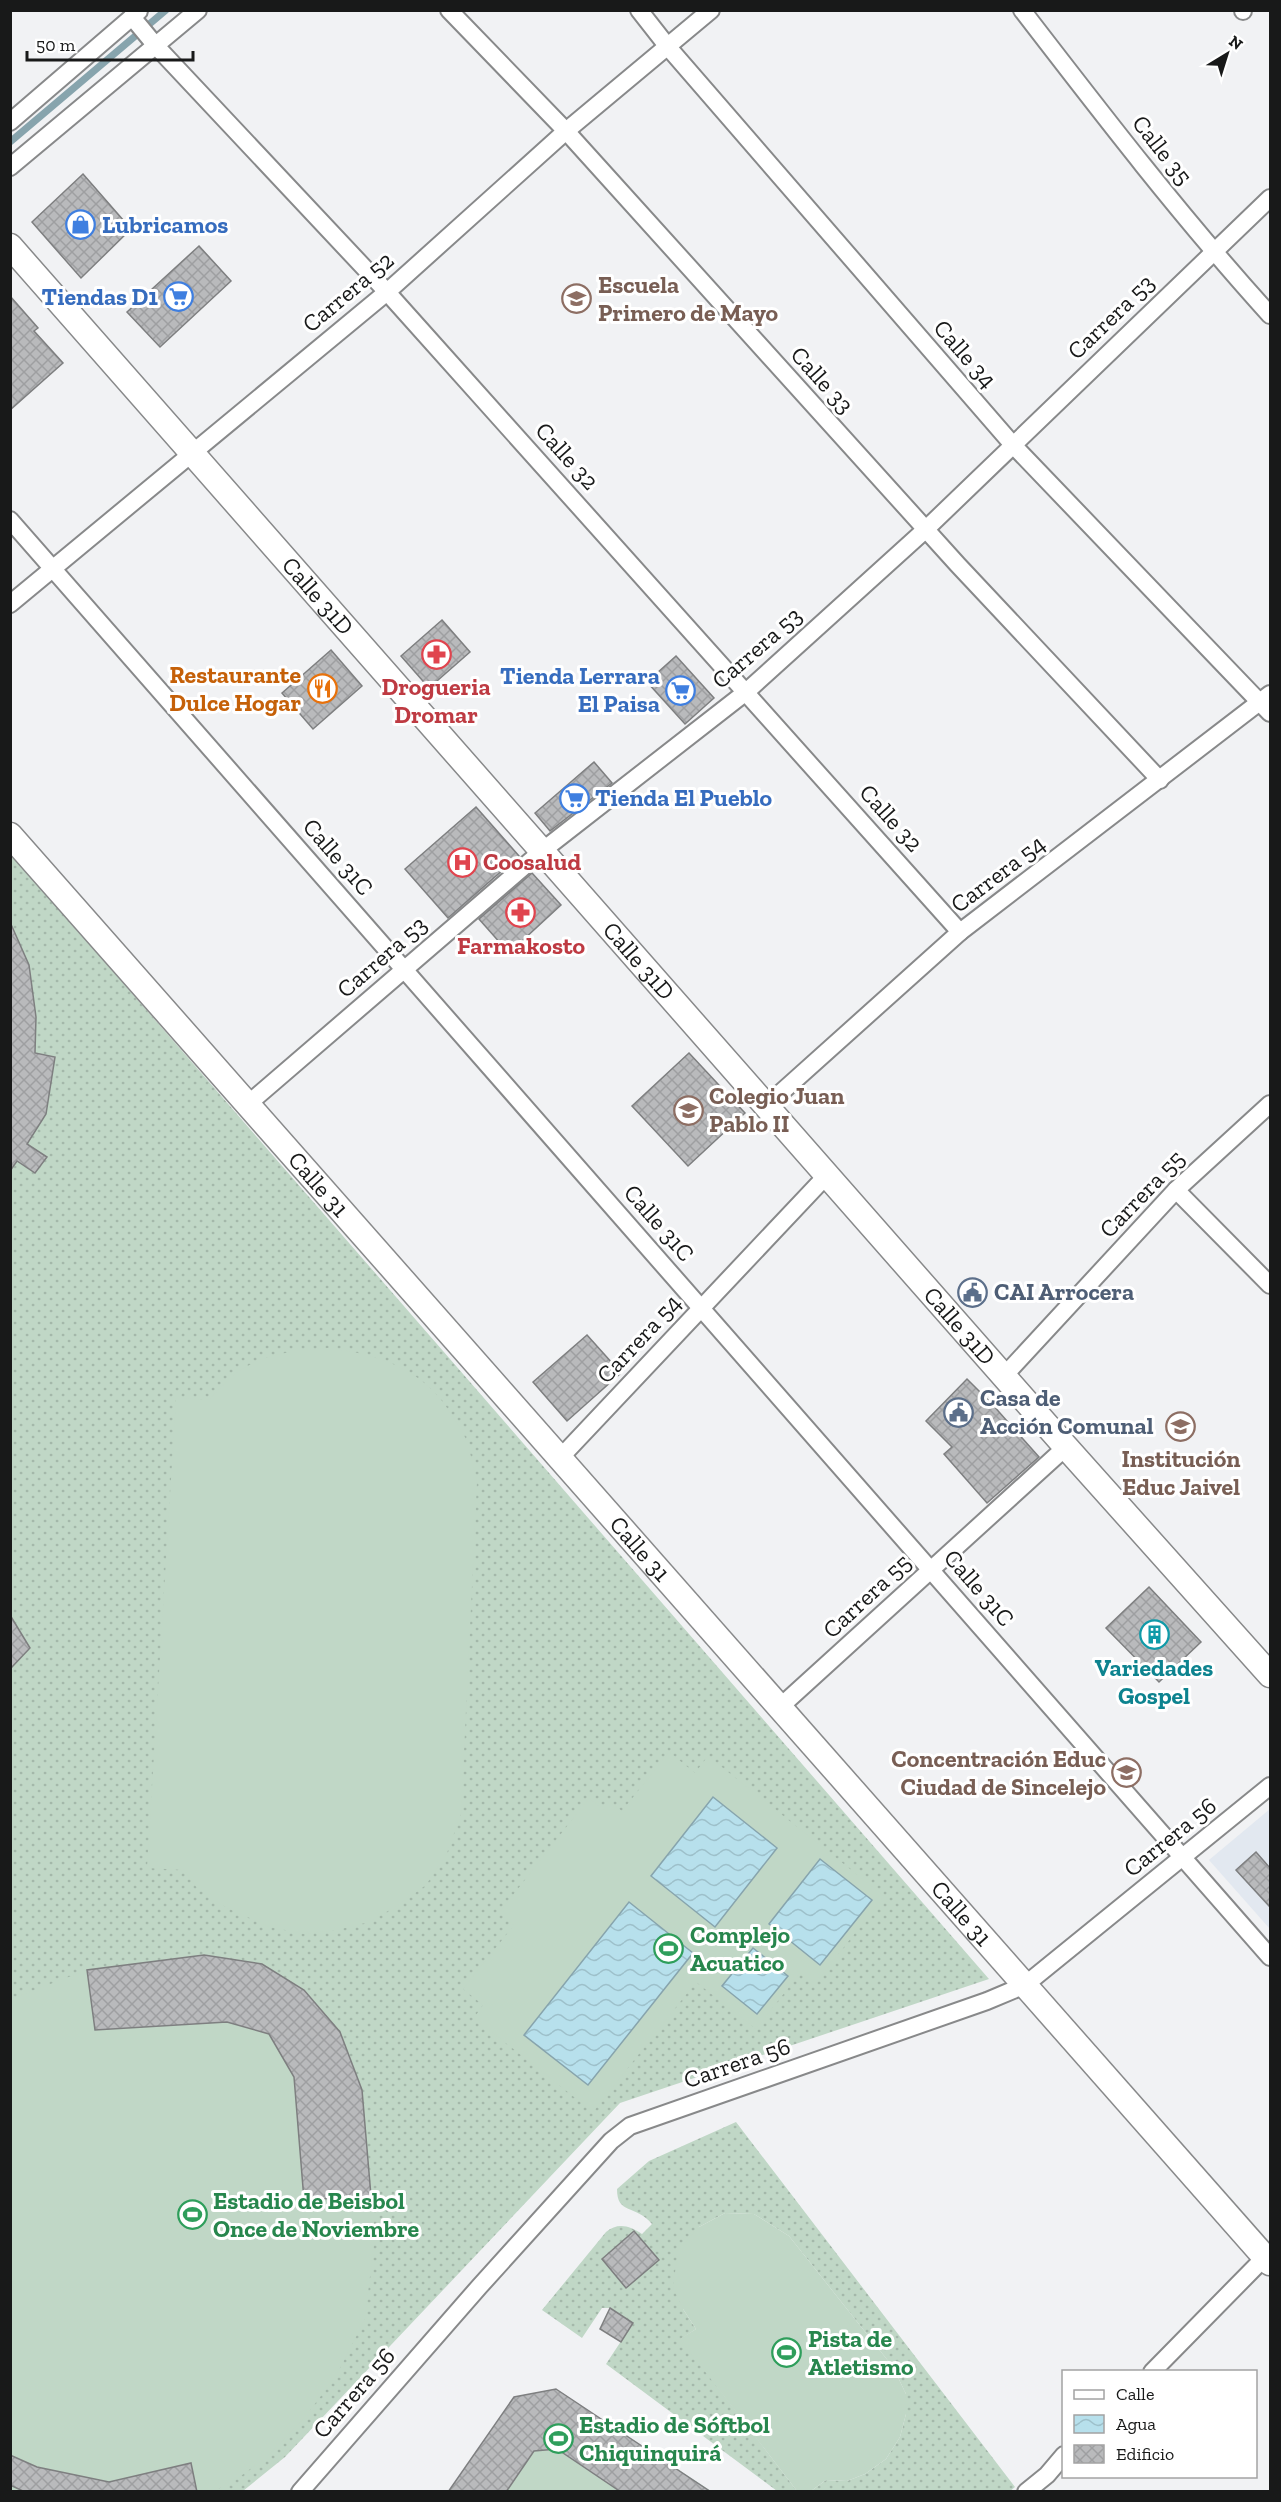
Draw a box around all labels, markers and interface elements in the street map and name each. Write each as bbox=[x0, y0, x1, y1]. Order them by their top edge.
scale bar bbox=[27, 24, 194, 62]
north arrow bbox=[1197, 24, 1257, 84]
text: N bbox=[1225, 31, 1247, 54]
text: 50 m bbox=[36, 34, 76, 56]
street label: Calle 35 bbox=[1126, 109, 1199, 190]
shop icon: Lubricamos bbox=[65, 209, 97, 241]
place label: Lubricamos bbox=[102, 210, 228, 239]
street label: Carrera 52 bbox=[296, 245, 399, 338]
street label: Carrera 53 bbox=[1061, 268, 1160, 365]
place label: Escuela Primero de Mayo bbox=[598, 270, 779, 327]
supermarket icon: Tiendas D1 bbox=[163, 281, 195, 313]
place label: Tiendas D1 bbox=[42, 282, 158, 311]
school or university icon: Escuela Primero de Mayo bbox=[561, 283, 593, 315]
street label: Calle 34 bbox=[928, 313, 1003, 394]
street label: Calle 33 bbox=[785, 340, 860, 419]
street label: Calle 32 bbox=[530, 416, 605, 495]
street label: Calle 31D bbox=[276, 551, 360, 641]
street label: Carrera 53 bbox=[706, 601, 808, 695]
pharmacy icon: Drogueria Dromar bbox=[420, 638, 452, 670]
place label: Restaurante Dulce Hogar bbox=[169, 660, 301, 717]
place label: Tienda Lerrara El Paisa bbox=[500, 661, 660, 718]
place label: Drogueria Dromar bbox=[381, 672, 491, 729]
restaurant icon: Restaurante Dulce Hogar bbox=[306, 673, 338, 705]
supermarket icon: Tienda Lerrara El Paisa bbox=[665, 674, 697, 706]
street label: Calle 32 bbox=[854, 778, 929, 857]
supermarket icon: Tienda El Pueblo bbox=[558, 782, 590, 814]
place label: Tienda El Pueblo bbox=[595, 783, 773, 812]
street label: Calle 31C bbox=[297, 812, 380, 901]
street label: Carrera 54 bbox=[945, 829, 1051, 919]
hospital icon: Coosalud bbox=[446, 846, 478, 878]
place label: Coosalud bbox=[483, 847, 582, 876]
pharmacy icon: Farmakosto bbox=[505, 897, 537, 929]
street label: Carrera 53 bbox=[331, 910, 433, 1004]
street label: Calle 31D bbox=[597, 916, 681, 1006]
place label: Farmakosto bbox=[457, 931, 585, 960]
place label: Colegio Juan Pablo II bbox=[709, 1081, 844, 1138]
school or university icon: Colegio Juan Pablo II bbox=[672, 1094, 704, 1126]
street label: Carrera 55 bbox=[1093, 1144, 1190, 1243]
street label: Calle 31 bbox=[282, 1145, 355, 1223]
street label: Calle 31C bbox=[618, 1178, 701, 1267]
public building icon: CAI Arrocera bbox=[957, 1276, 989, 1308]
place label: CAI Arrocera bbox=[994, 1277, 1134, 1306]
street label: Calle 31D bbox=[918, 1281, 1002, 1371]
street label: Carrera 54 bbox=[590, 1288, 687, 1389]
place label: Casa de Acción Comunal bbox=[980, 1383, 1154, 1440]
public building icon: Casa de Acción Comunal bbox=[943, 1396, 975, 1428]
school or university icon: Institución Educ Jaivel bbox=[1165, 1410, 1197, 1442]
place label: Institución Educ Jaivel bbox=[1121, 1444, 1241, 1501]
street label: Calle 31 bbox=[604, 1510, 677, 1587]
street label: Calle 31C bbox=[938, 1543, 1021, 1632]
street label: Carrera 55 bbox=[816, 1547, 917, 1644]
building icon: Variedades Gospel bbox=[1138, 1619, 1170, 1651]
place label: Variedades Gospel bbox=[1095, 1653, 1213, 1710]
place label: Concentración Educ Ciudad de Sincelejo bbox=[891, 1744, 1106, 1801]
school or university icon: Concentración Educ Ciudad de Sincelejo bbox=[1111, 1757, 1143, 1789]
street label: Carrera 56 bbox=[1118, 1791, 1222, 1883]
street label: Calle 31 bbox=[925, 1874, 998, 1952]
place label: Complejo Acuatico bbox=[690, 1920, 791, 1977]
sports icon: Complejo Acuatico bbox=[653, 1933, 685, 1965]
street label: Carrera 56 bbox=[680, 2031, 794, 2094]
place label: Estadio de Beisbol Once de Noviembre bbox=[213, 2186, 420, 2243]
sports icon: Estadio de Beisbol Once de Noviembre bbox=[176, 2199, 208, 2231]
place label: Pista de Atletismo bbox=[808, 2324, 914, 2381]
sports icon: Pista de Atletismo bbox=[771, 2337, 803, 2369]
street label: Carrera 56 bbox=[306, 2341, 401, 2444]
legend bbox=[1062, 2370, 1257, 2478]
text: Calle bbox=[1116, 2383, 1154, 2405]
place label: Estadio de Sóftbol Chiquinquirá bbox=[579, 2410, 770, 2467]
text: Agua bbox=[1116, 2413, 1156, 2435]
sports icon: Estadio de Sóftbol Chiquinquirá bbox=[542, 2423, 574, 2455]
text: Edificio bbox=[1116, 2443, 1174, 2465]

